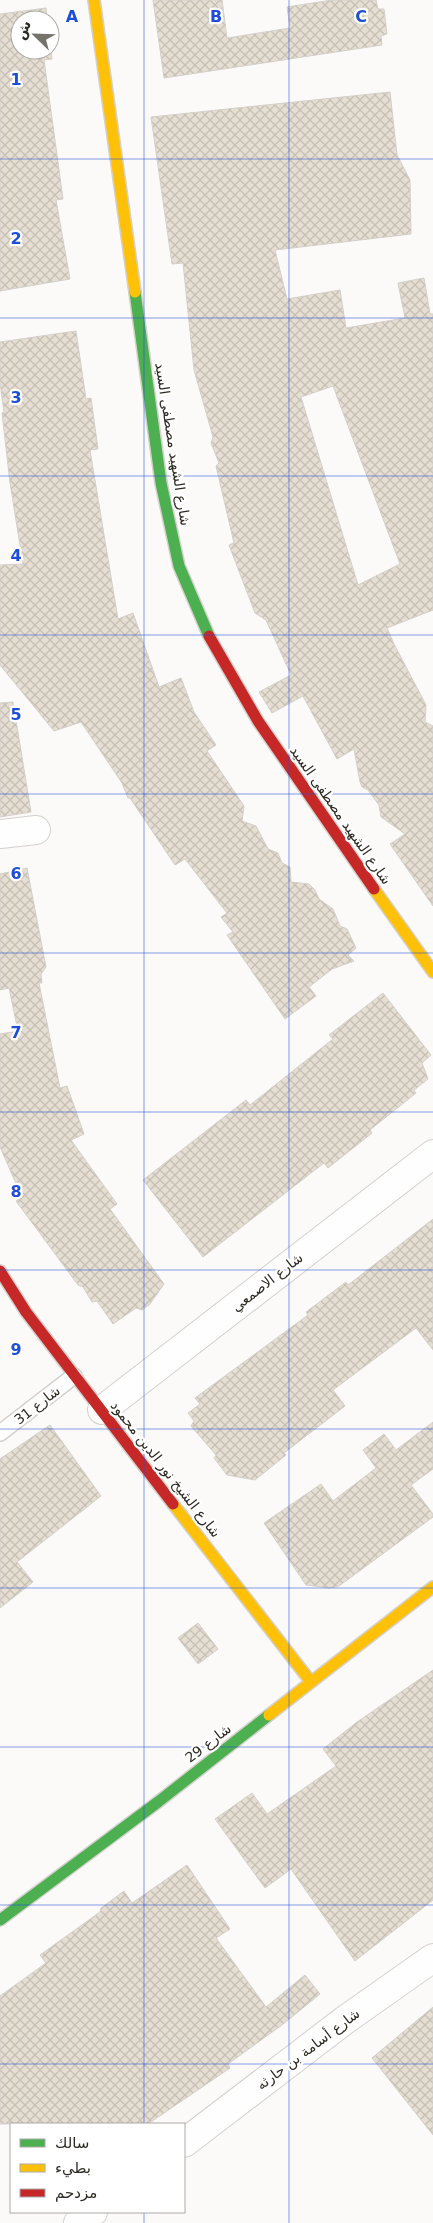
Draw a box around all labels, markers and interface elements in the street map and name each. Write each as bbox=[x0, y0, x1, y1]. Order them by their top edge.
text: A bbox=[66, 7, 79, 26]
text: B bbox=[210, 7, 222, 26]
text: C bbox=[355, 7, 367, 26]
north arrow bbox=[10, 10, 60, 60]
text: ش bbox=[12, 18, 34, 42]
text: 1 bbox=[10, 70, 22, 89]
text: 2 bbox=[10, 229, 22, 248]
street label: شارع الشهيد مصطفى السيد bbox=[151, 361, 194, 527]
text: 3 bbox=[10, 388, 22, 407]
text: 4 bbox=[10, 546, 22, 565]
text: 5 bbox=[10, 705, 22, 724]
street label: شارع الشهيد مصطفى السيد bbox=[286, 743, 395, 888]
text: 6 bbox=[10, 864, 22, 883]
text: 7 bbox=[10, 1023, 22, 1042]
text: 8 bbox=[10, 1182, 22, 1201]
street label: شارع الاصمعي bbox=[228, 1249, 306, 1316]
text: 9 bbox=[10, 1340, 22, 1359]
street label: شارع 31 bbox=[11, 1382, 64, 1429]
street label: شارع الشيخ نور الدين محمود bbox=[107, 1398, 224, 1541]
street label: شارع 29 bbox=[182, 1720, 235, 1767]
street label: شارع أسامة بن حارثه bbox=[253, 2004, 363, 2094]
legend bbox=[10, 2123, 185, 2213]
text: سالك bbox=[55, 2134, 89, 2152]
text: بطيء bbox=[55, 2159, 91, 2178]
text: مزدحم bbox=[55, 2184, 97, 2202]

